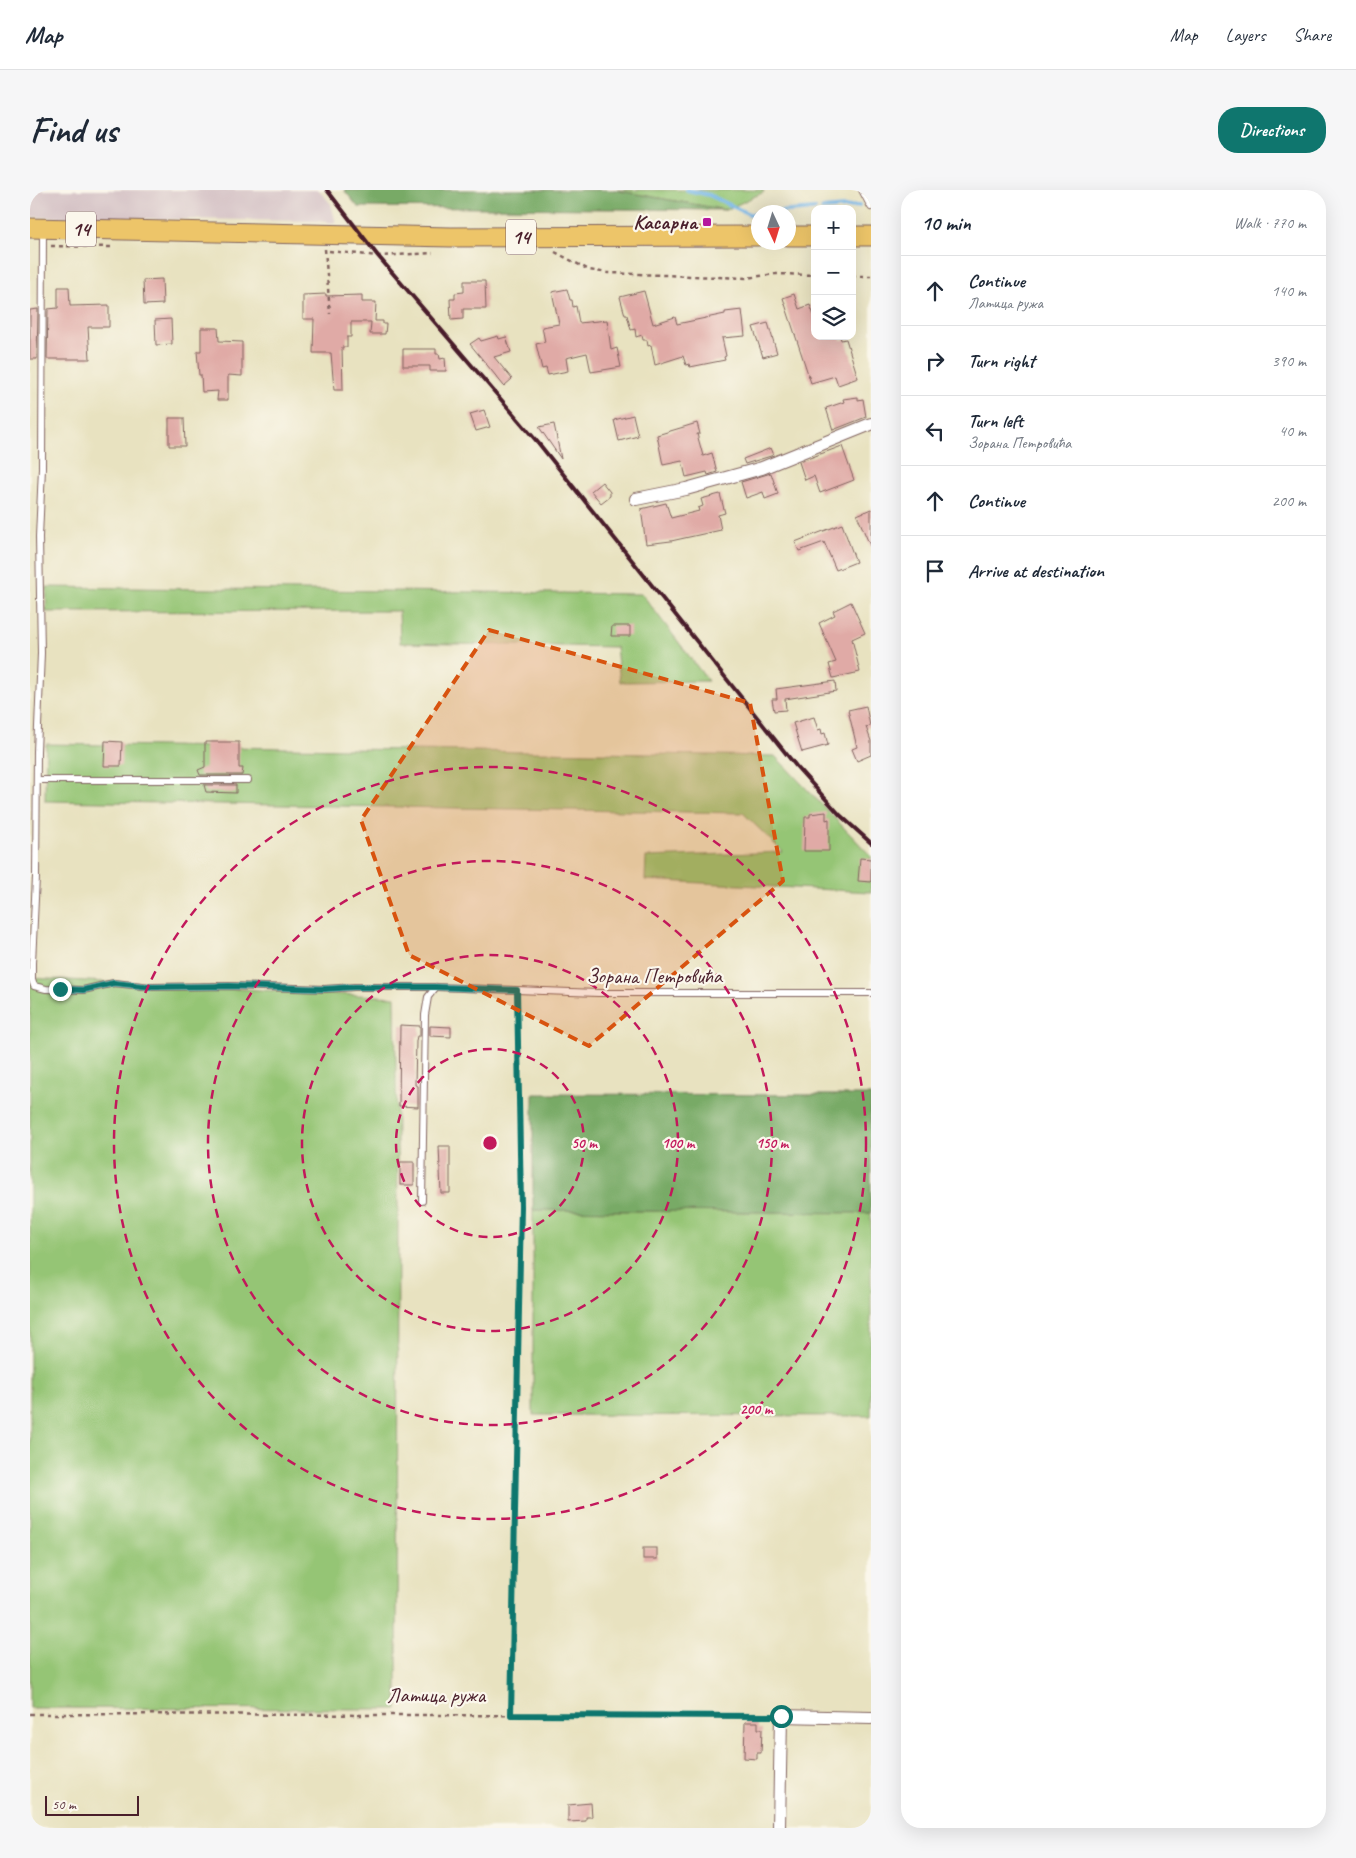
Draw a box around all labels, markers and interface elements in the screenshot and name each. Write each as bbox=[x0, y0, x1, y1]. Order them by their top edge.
text: Map bbox=[25, 20, 62, 50]
text: Map bbox=[1170, 24, 1198, 46]
text: Layers bbox=[1226, 24, 1265, 46]
text: Share bbox=[1293, 24, 1331, 46]
button: Directions bbox=[1218, 107, 1326, 153]
text: Find us bbox=[30, 108, 117, 153]
north arrow bbox=[751, 205, 796, 250]
map controls bbox=[811, 205, 856, 340]
button: + bbox=[811, 205, 856, 250]
place label: Касарна bbox=[633, 209, 699, 235]
text: 10 min bbox=[921, 210, 971, 236]
road number: 14 bbox=[66, 212, 96, 246]
text: Walk · 770 m bbox=[1234, 213, 1306, 233]
marker: Касарна bbox=[701, 216, 713, 228]
road number: 14 bbox=[506, 220, 536, 254]
button: − bbox=[811, 250, 856, 295]
text: Continue bbox=[968, 269, 1025, 293]
icon: ahead bbox=[921, 277, 949, 305]
text: 140 m bbox=[1272, 281, 1306, 301]
text: Латица ружа bbox=[968, 293, 1043, 313]
button: layers bbox=[811, 295, 856, 340]
icon: right bbox=[921, 347, 949, 375]
text: Turn right bbox=[968, 349, 1035, 373]
text: 390 m bbox=[1272, 351, 1306, 371]
text: Turn left bbox=[968, 409, 1023, 433]
icon: left bbox=[921, 417, 949, 445]
text: 40 m bbox=[1279, 421, 1306, 441]
text: Зорана Петровића bbox=[968, 433, 1071, 453]
icon: ahead bbox=[921, 487, 949, 515]
text: Continue bbox=[968, 489, 1025, 513]
text: 200 m bbox=[1272, 491, 1306, 511]
icon: arrive bbox=[921, 557, 949, 585]
text: Arrive at destination bbox=[968, 559, 1104, 583]
street label: Зорана Петровића bbox=[586, 963, 724, 989]
route end bbox=[49, 978, 72, 1001]
centre of rings bbox=[481, 1134, 499, 1152]
text: 50 m bbox=[571, 1134, 598, 1153]
text: 100 m bbox=[662, 1134, 696, 1153]
text: 150 m bbox=[756, 1134, 790, 1153]
text: 200 m bbox=[740, 1400, 774, 1419]
street label: Латица ружа bbox=[387, 1682, 487, 1708]
route start bbox=[770, 1705, 793, 1728]
scale bar bbox=[45, 1793, 139, 1816]
text: 50 m bbox=[52, 1796, 76, 1813]

